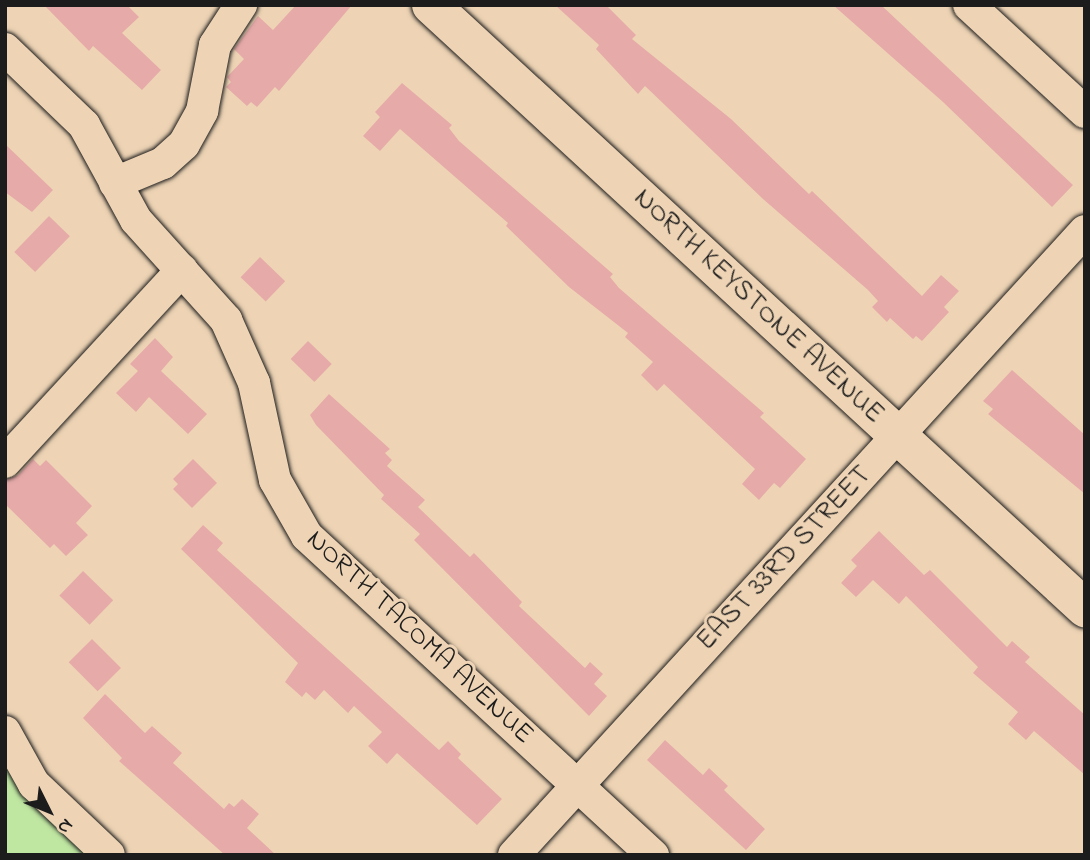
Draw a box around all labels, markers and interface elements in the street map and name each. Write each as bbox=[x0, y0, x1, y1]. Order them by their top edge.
street label: NORTH KEYSTONE AVENUE bbox=[626, 182, 890, 432]
street label: EAST 33RD STREET bbox=[691, 459, 879, 659]
street label: NORTH TACOMA AVENUE bbox=[298, 524, 540, 752]
north arrow bbox=[14, 776, 84, 846]
text: N bbox=[50, 812, 79, 840]

